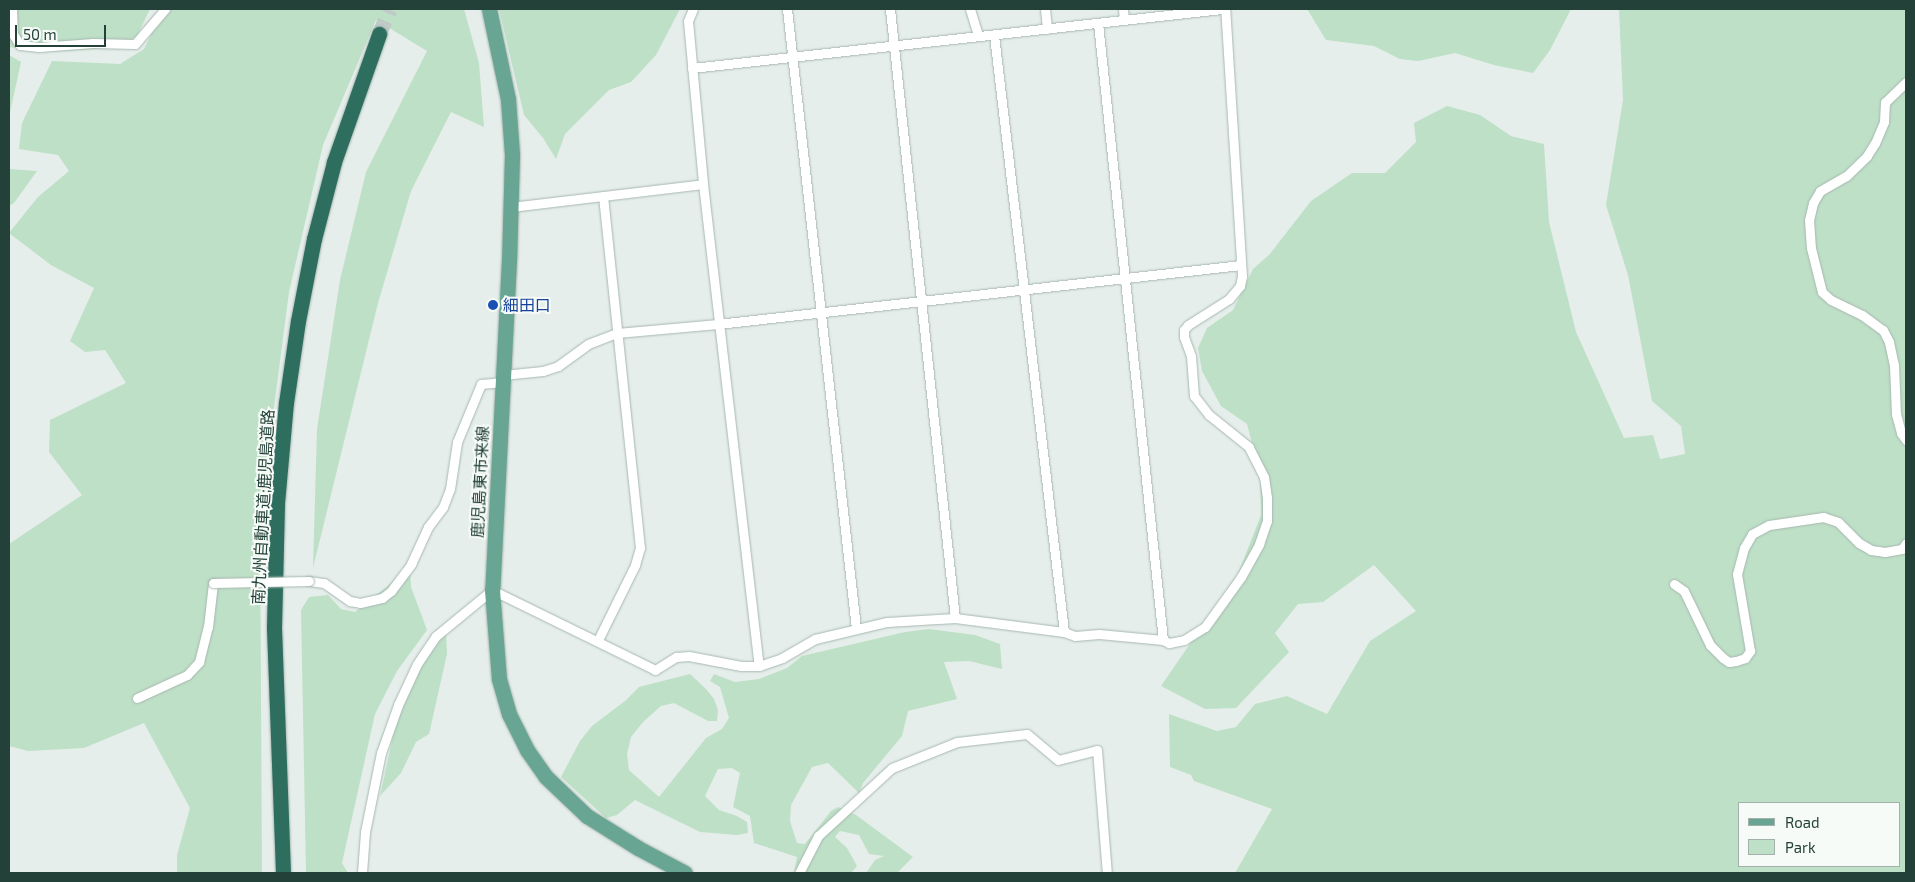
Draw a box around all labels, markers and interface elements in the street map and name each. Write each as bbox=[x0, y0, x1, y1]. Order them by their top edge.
scale bar bbox=[18, 15, 109, 47]
text: 50 m bbox=[23, 25, 57, 43]
place label: 細田口 bbox=[503, 295, 551, 315]
marker: 細田口 bbox=[487, 299, 499, 311]
street label: 南九州自動車道;鹿児島道路 bbox=[248, 409, 278, 605]
street label: 鹿児島東市来線 bbox=[467, 426, 493, 538]
legend bbox=[1738, 802, 1900, 867]
text: Road bbox=[1785, 813, 1820, 831]
text: Park bbox=[1785, 838, 1816, 856]

